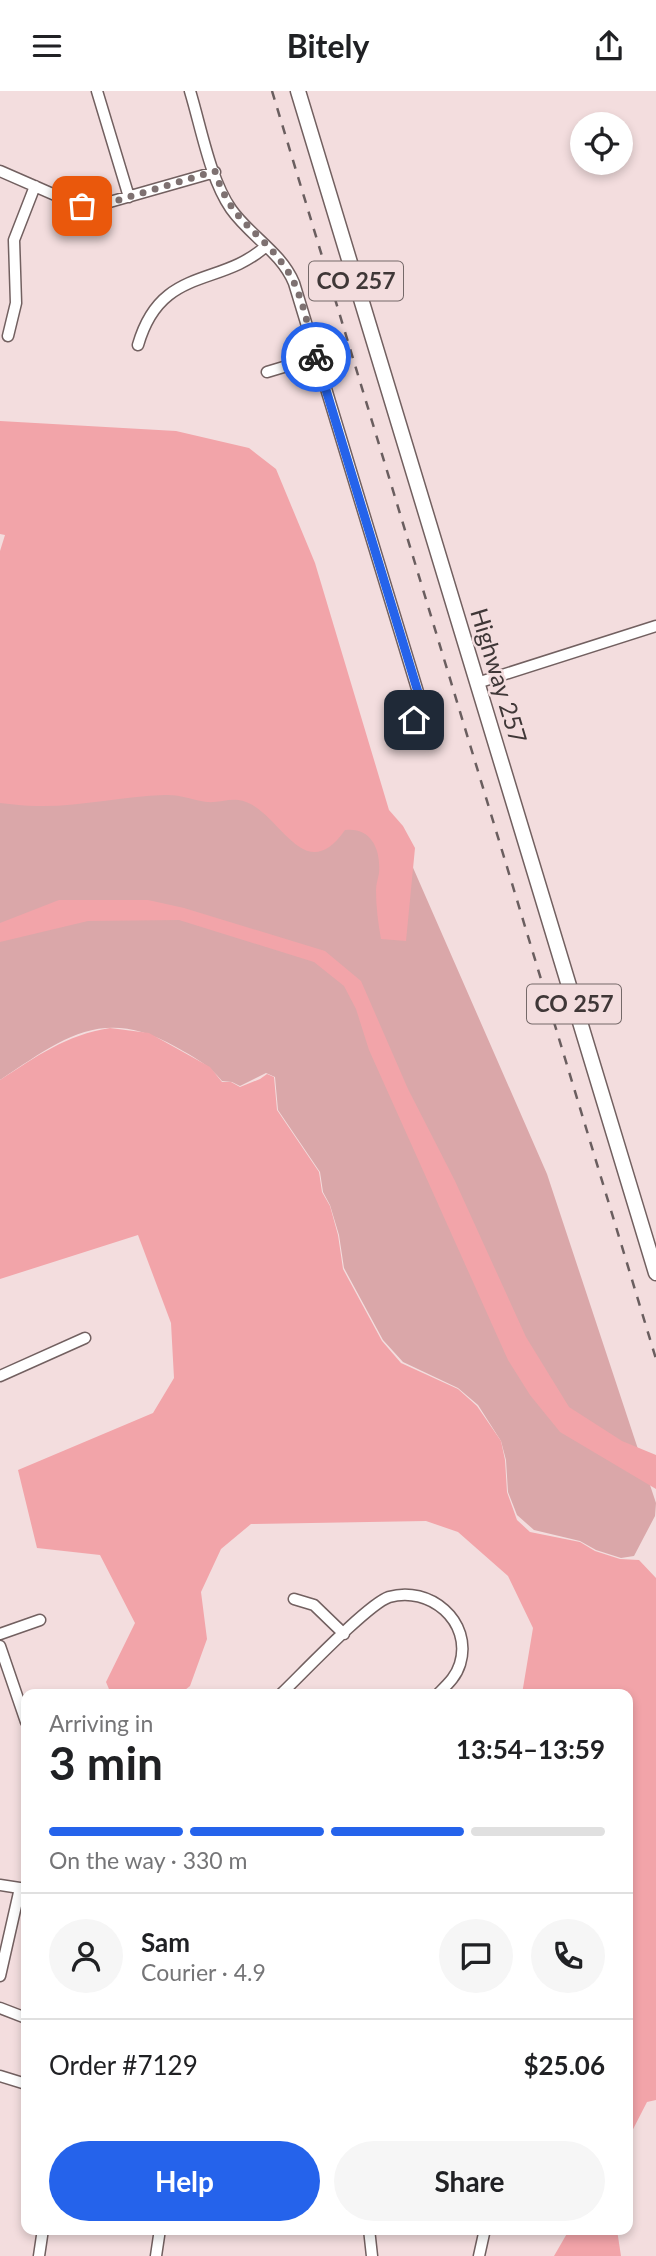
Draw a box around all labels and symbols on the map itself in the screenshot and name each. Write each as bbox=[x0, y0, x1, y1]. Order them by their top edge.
pin bbox=[52, 176, 112, 236]
road number: CO 257 bbox=[309, 261, 403, 301]
courier bbox=[281, 322, 351, 392]
street label: Highway 257 bbox=[465, 604, 534, 747]
pin bbox=[384, 690, 444, 750]
road number: CO 257 bbox=[527, 984, 621, 1023]

